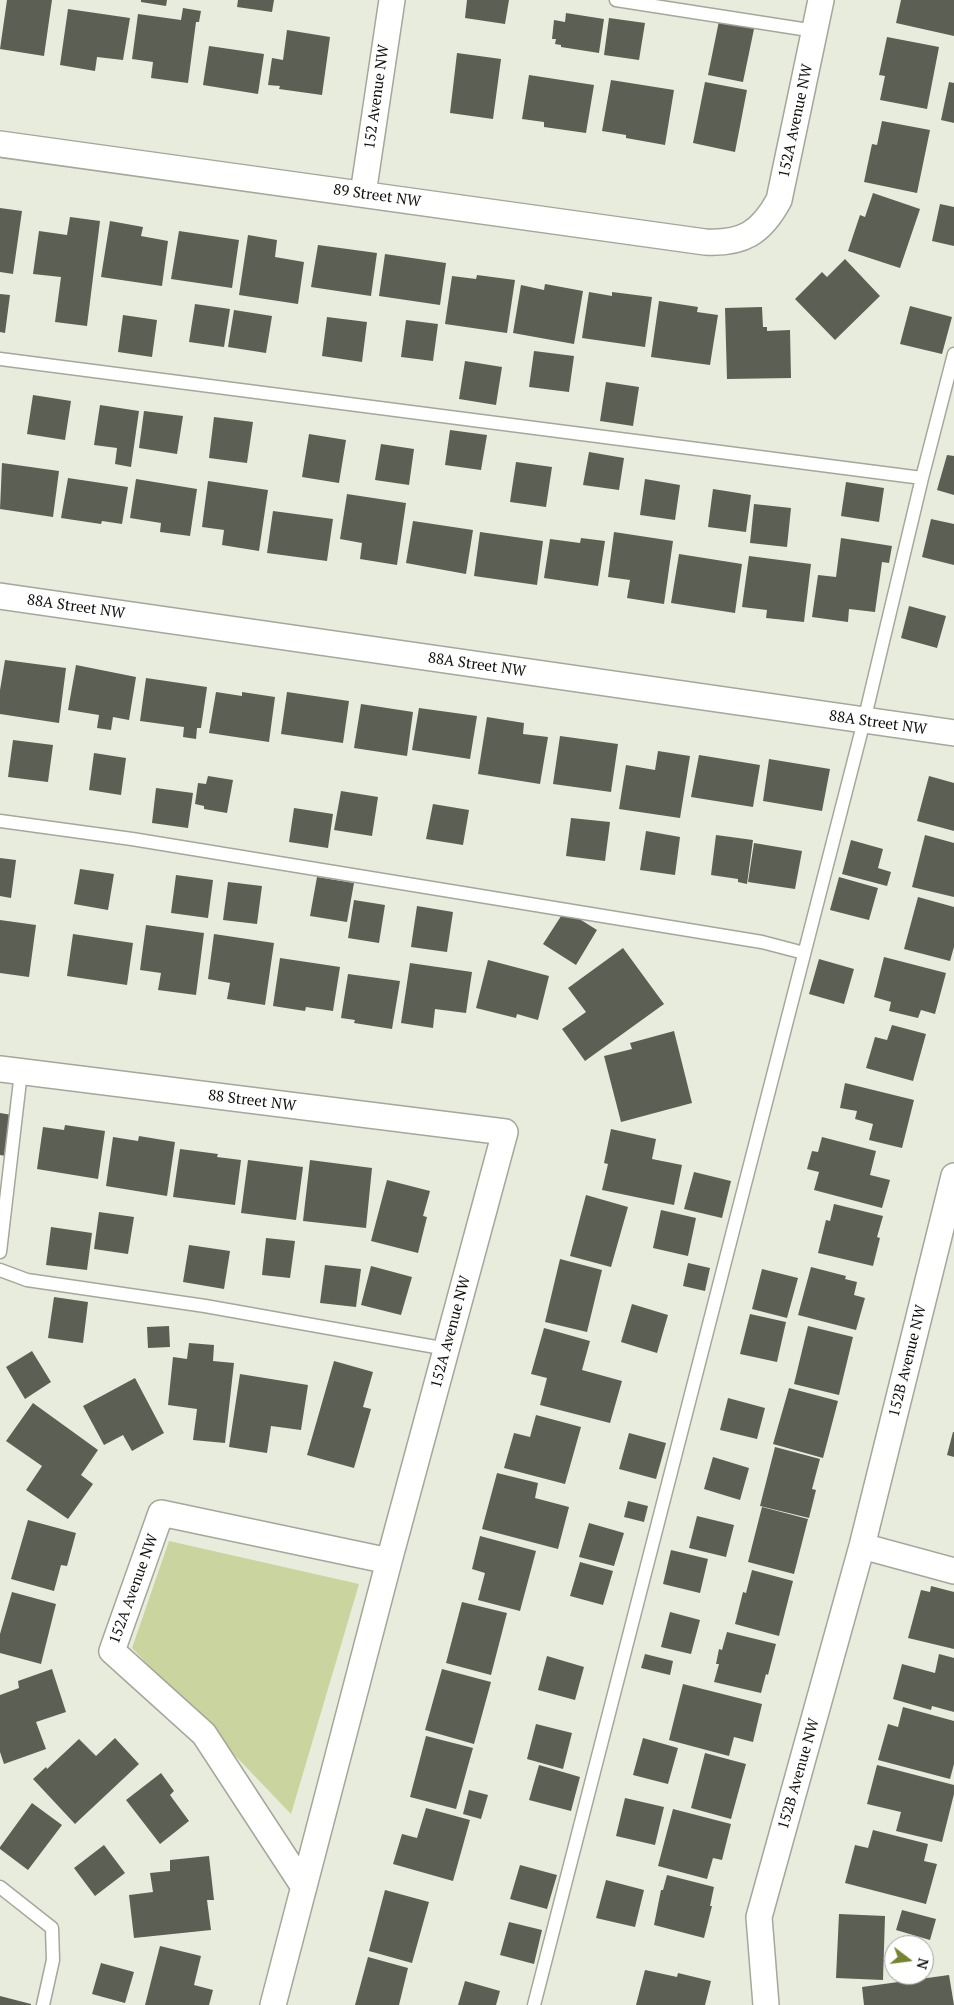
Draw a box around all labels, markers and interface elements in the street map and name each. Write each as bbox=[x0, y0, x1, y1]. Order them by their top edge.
street label: 152 Avenue NW bbox=[361, 44, 393, 150]
street label: 152A Avenue NW bbox=[775, 63, 817, 179]
street label: 89 Street NW bbox=[332, 181, 422, 211]
street label: 88A Street NW bbox=[26, 591, 126, 623]
street label: 88A Street NW bbox=[427, 649, 527, 681]
street label: 88A Street NW bbox=[828, 707, 928, 739]
street label: 88 Street NW bbox=[207, 1087, 297, 1115]
street label: 152A Avenue NW bbox=[427, 1274, 475, 1390]
street label: 152B Avenue NW bbox=[885, 1303, 931, 1419]
street label: 152A Avenue NW bbox=[106, 1532, 162, 1646]
street label: 152B Avenue NW bbox=[775, 1716, 823, 1832]
north arrow bbox=[884, 1935, 934, 1985]
text: N bbox=[912, 1956, 934, 1971]

